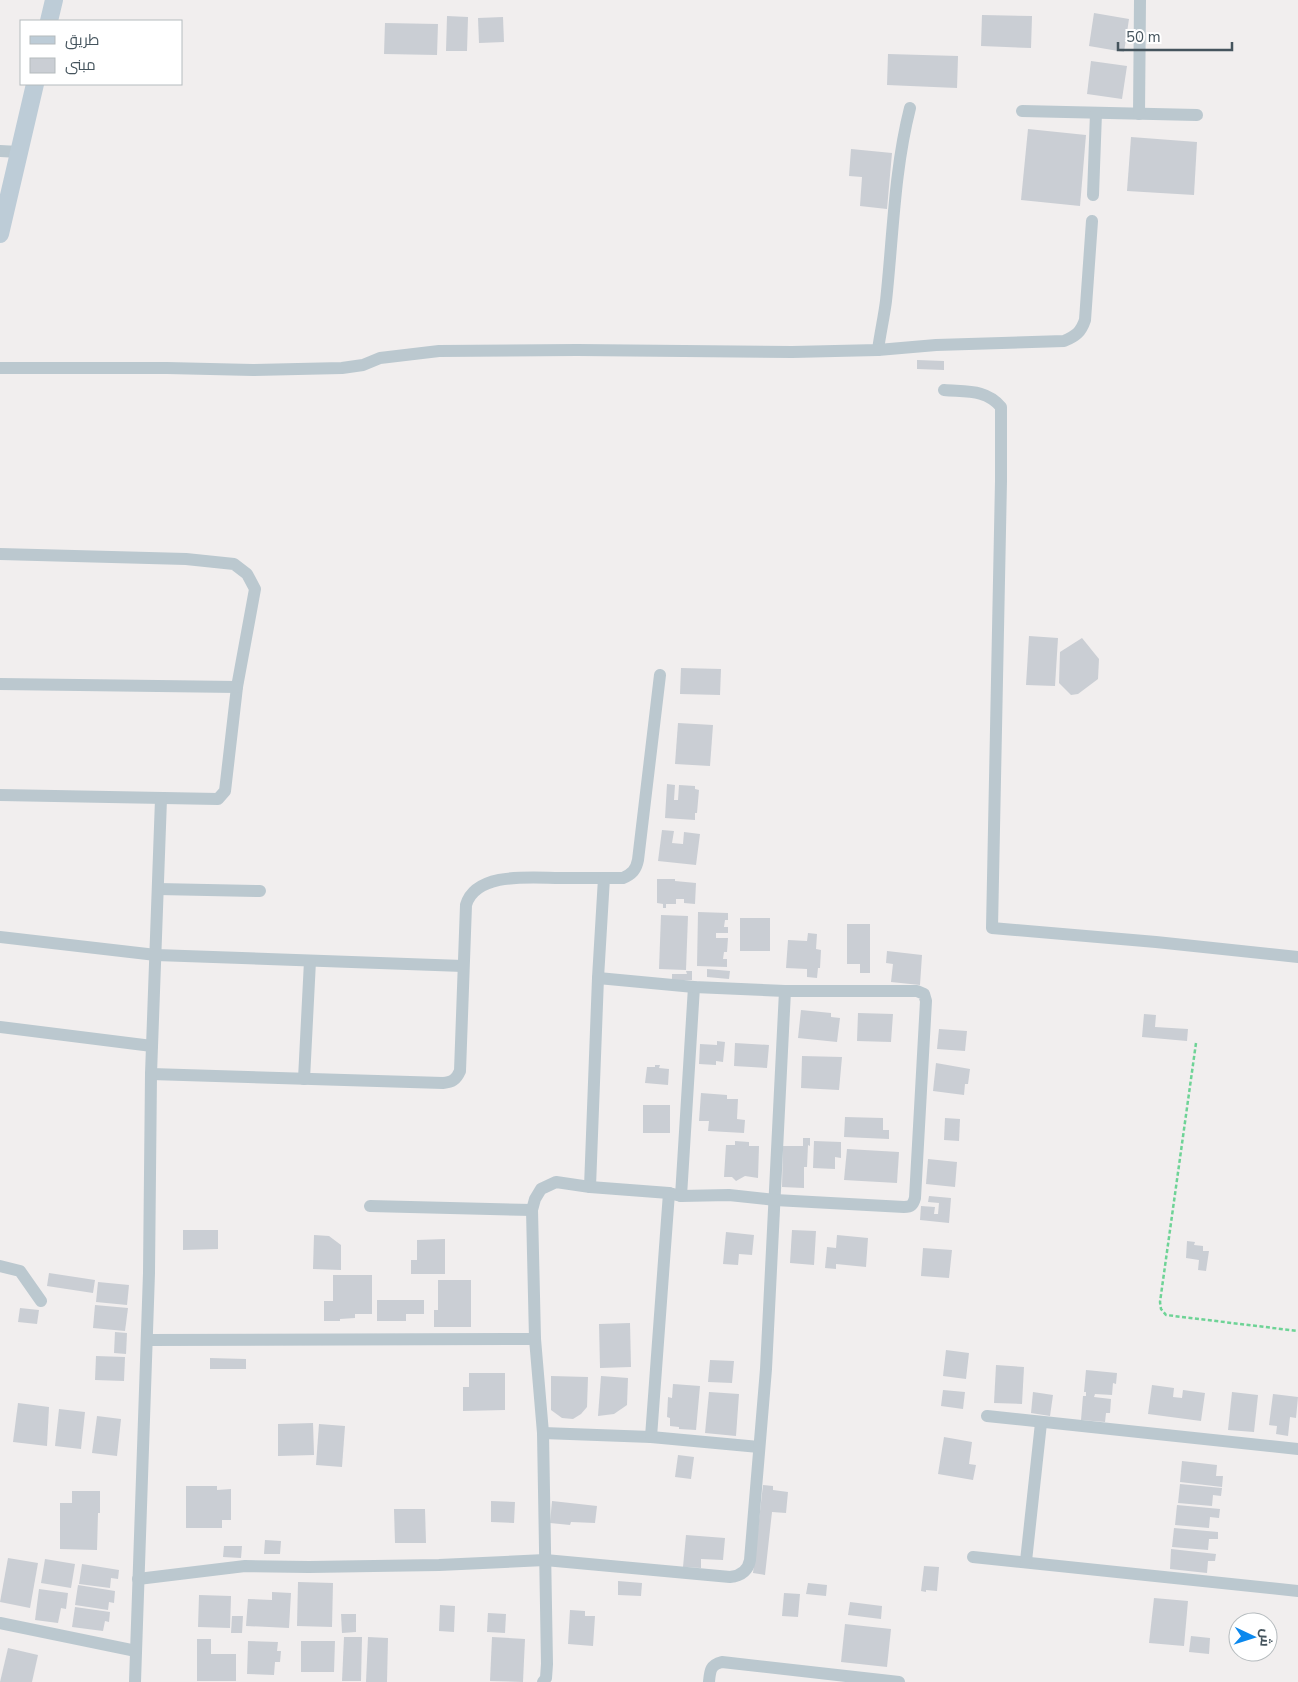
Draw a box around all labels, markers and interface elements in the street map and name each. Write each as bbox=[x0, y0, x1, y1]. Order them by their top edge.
legend bbox=[20, 20, 182, 85]
scale bar bbox=[1118, 20, 1232, 52]
text: 50 m bbox=[1126, 27, 1161, 47]
text: طريق bbox=[65, 30, 99, 50]
text: مبنى bbox=[65, 55, 96, 75]
north arrow bbox=[1228, 1612, 1278, 1662]
text: ش bbox=[1255, 1628, 1276, 1648]

